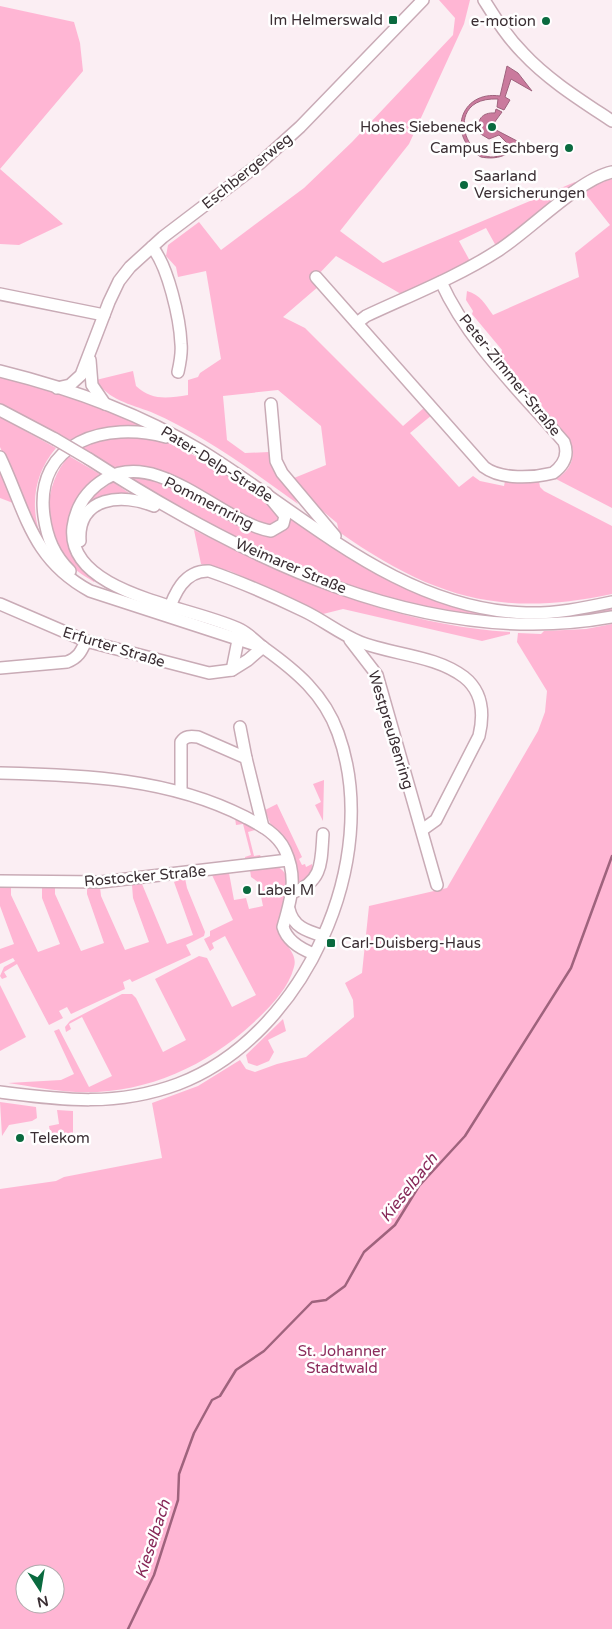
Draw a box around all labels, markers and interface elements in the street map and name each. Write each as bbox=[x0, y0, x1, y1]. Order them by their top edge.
place label: Im Helmerswald bbox=[269, 11, 383, 29]
place label: e-motion bbox=[471, 12, 536, 30]
marker: Im Helmerswald bbox=[387, 14, 399, 26]
marker: e-motion bbox=[540, 15, 552, 27]
place label: Hohes Siebeneck bbox=[360, 118, 482, 136]
marker: Hohes Siebeneck bbox=[486, 121, 498, 133]
street label: Eschbergerweg bbox=[198, 129, 296, 213]
place label: Campus Eschberg bbox=[430, 139, 559, 157]
marker: Campus Eschberg bbox=[563, 142, 575, 154]
place label: Saarland Versicherungen bbox=[474, 167, 585, 202]
marker: Saarland Versicherungen bbox=[458, 179, 470, 191]
street label: Peter-Zimmer-Straße bbox=[455, 310, 565, 440]
street label: Pater-Delp-Straße bbox=[158, 422, 276, 506]
street label: Pommernring bbox=[161, 473, 257, 533]
street label: Weimarer Straße bbox=[233, 534, 349, 598]
street label: Erfurter Straße bbox=[61, 623, 167, 671]
street label: Westpreußenring bbox=[364, 668, 418, 792]
street label: Rostocker Straße bbox=[83, 862, 207, 890]
place label: Label M bbox=[257, 881, 314, 899]
marker: Label M bbox=[241, 884, 253, 896]
place label: Carl-Duisberg-Haus bbox=[341, 934, 481, 952]
marker: Carl-Duisberg-Haus bbox=[325, 937, 337, 949]
place label: Telekom bbox=[30, 1129, 90, 1147]
marker: Telekom bbox=[14, 1132, 26, 1144]
water label: Kieselbach bbox=[376, 1148, 443, 1226]
park label: St. Johanner Stadtwald bbox=[298, 1342, 387, 1377]
water label: Kieselbach bbox=[131, 1496, 175, 1581]
north arrow bbox=[15, 1564, 65, 1614]
text: N bbox=[35, 1592, 50, 1611]

